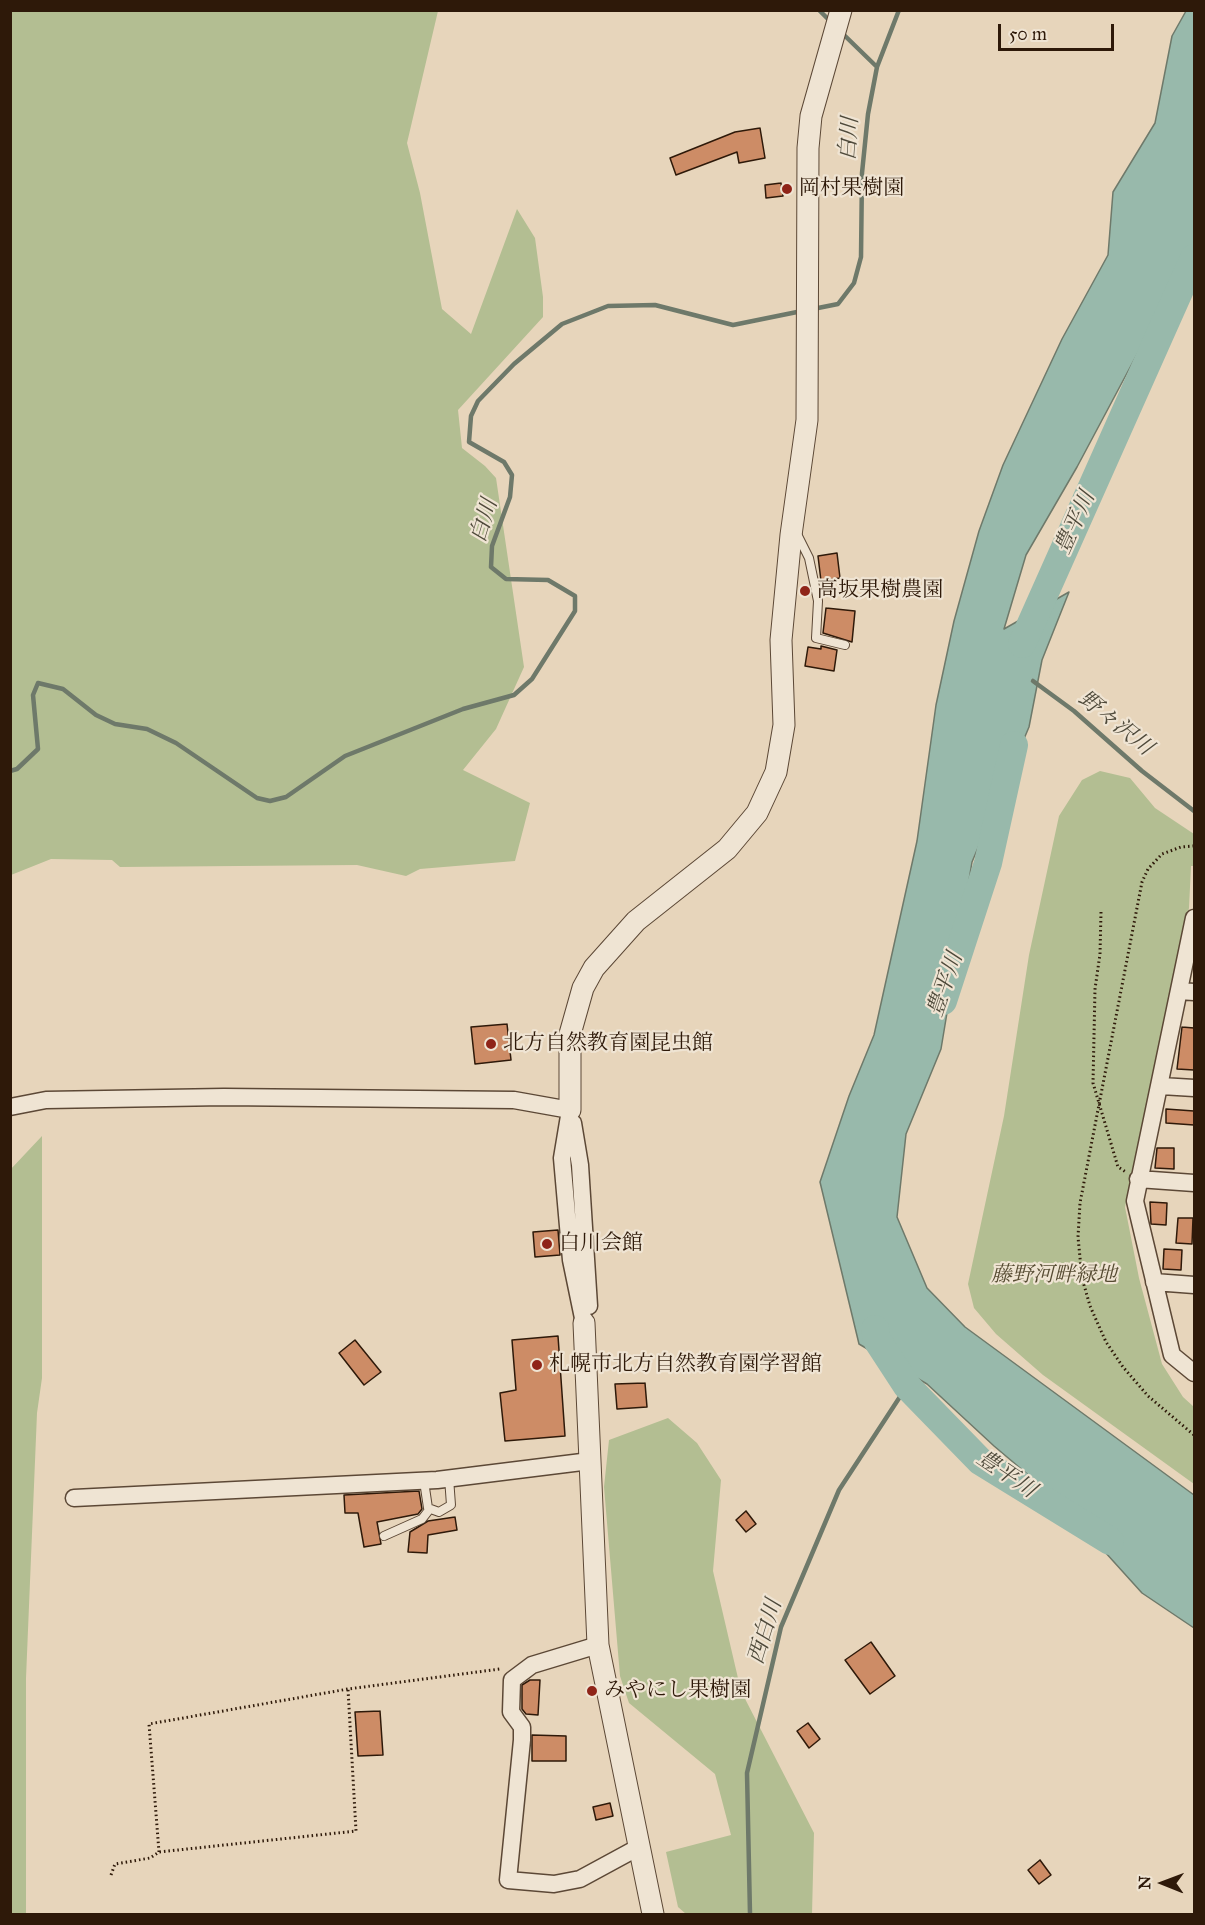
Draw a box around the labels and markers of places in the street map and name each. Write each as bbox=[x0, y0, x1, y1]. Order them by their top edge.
place label: 岡村果樹園 bbox=[799, 176, 904, 202]
marker: 岡村果樹園 bbox=[780, 182, 794, 196]
place label: 高坂果樹農園 bbox=[817, 578, 943, 604]
marker: 高坂果樹農園 bbox=[798, 584, 812, 598]
place label: 北方自然教育園昆虫館 bbox=[503, 1031, 713, 1057]
marker: 北方自然教育園昆虫館 bbox=[484, 1037, 498, 1051]
place label: 白川会館 bbox=[559, 1231, 643, 1257]
marker: 白川会館 bbox=[540, 1237, 554, 1251]
place label: 札幌市北方自然教育園学習館 bbox=[549, 1352, 822, 1378]
marker: 札幌市北方自然教育園学習館 bbox=[530, 1358, 544, 1372]
place label: みやにし果樹園 bbox=[604, 1678, 751, 1704]
marker: みやにし果樹園 bbox=[585, 1684, 599, 1698]

